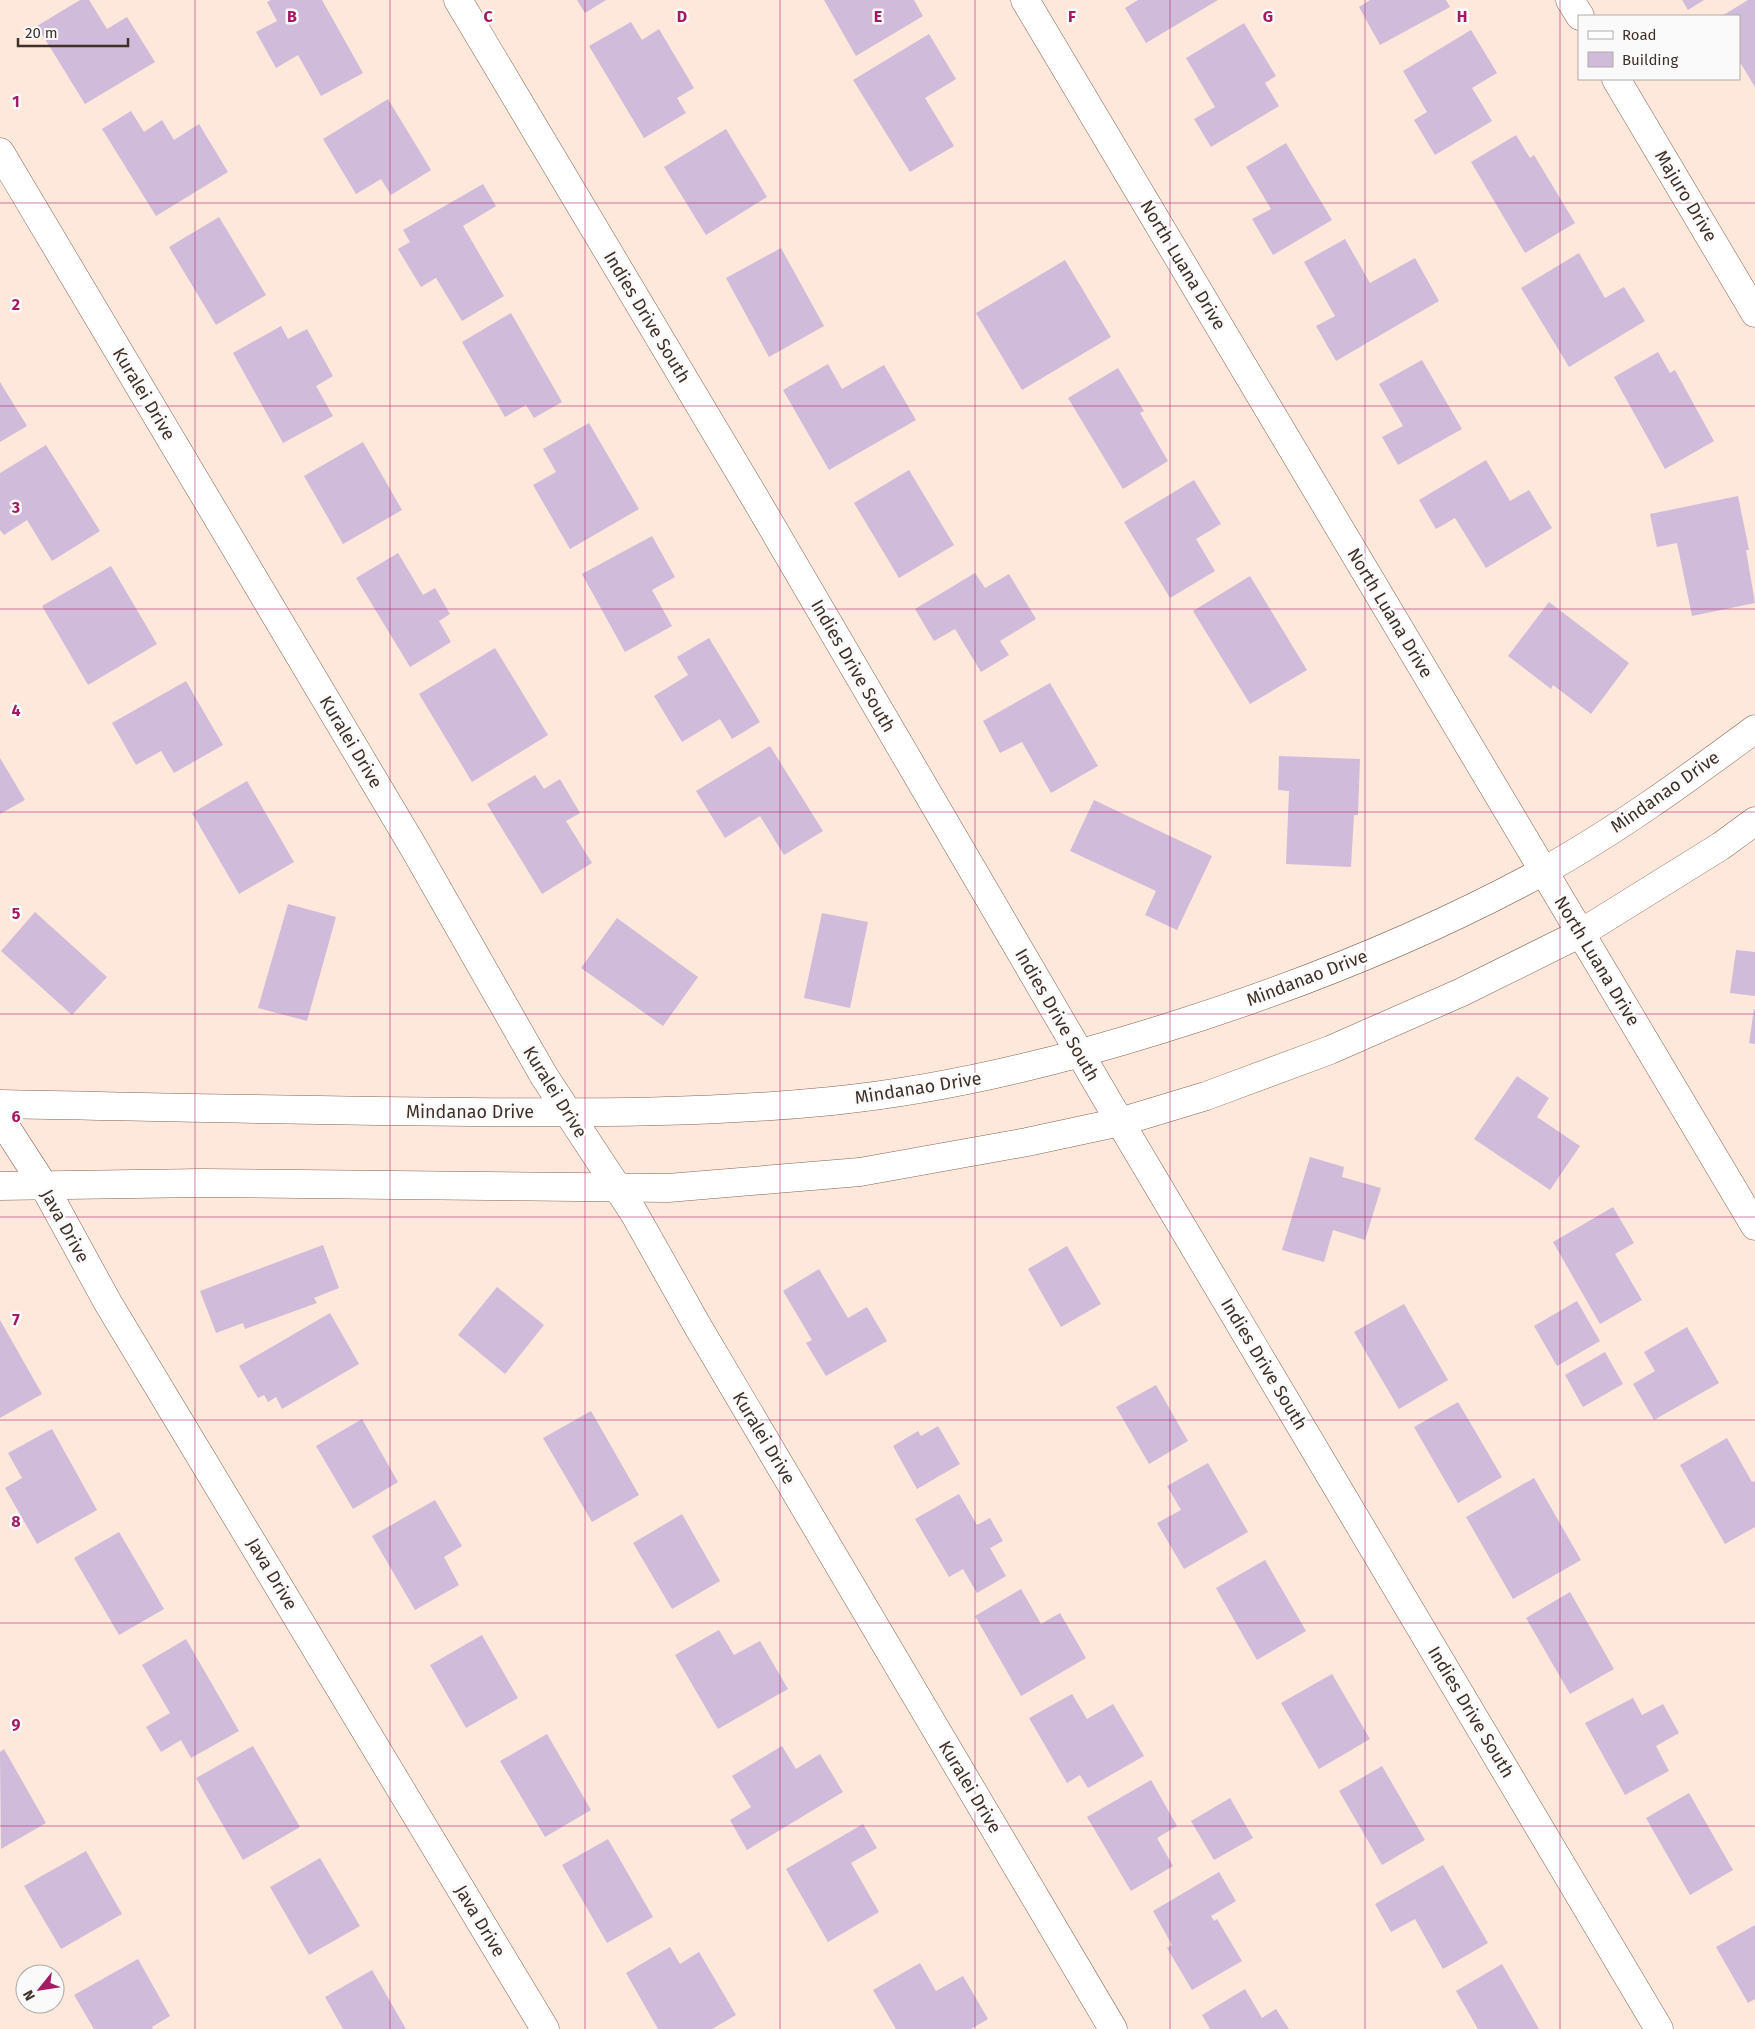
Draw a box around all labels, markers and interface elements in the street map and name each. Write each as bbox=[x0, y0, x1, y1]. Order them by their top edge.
text: B bbox=[287, 7, 297, 26]
text: C bbox=[483, 7, 493, 26]
text: D bbox=[677, 7, 687, 26]
text: E bbox=[874, 7, 882, 26]
text: F bbox=[1068, 7, 1076, 26]
text: G bbox=[1263, 7, 1273, 26]
text: H bbox=[1457, 7, 1467, 26]
scale bar bbox=[18, 15, 128, 47]
legend bbox=[1578, 15, 1740, 80]
text: 20 m bbox=[25, 24, 58, 42]
text: Road bbox=[1622, 26, 1657, 44]
text: Building bbox=[1622, 51, 1678, 69]
text: 1 bbox=[12, 92, 20, 111]
street label: Majuro Drive bbox=[1650, 146, 1722, 246]
street label: North Luana Drive bbox=[1135, 196, 1231, 334]
street label: Indies Drive South bbox=[599, 247, 695, 387]
text: 2 bbox=[12, 295, 20, 314]
street label: Kuralei Drive bbox=[108, 344, 180, 444]
text: 3 bbox=[11, 498, 20, 517]
street label: North Luana Drive bbox=[1342, 544, 1438, 682]
street label: Indies Drive South bbox=[806, 596, 900, 736]
street label: Kuralei Drive bbox=[315, 692, 387, 792]
text: 4 bbox=[11, 701, 21, 720]
street label: Mindanao Drive bbox=[1606, 746, 1724, 838]
street label: North Luana Drive bbox=[1549, 892, 1645, 1030]
text: 5 bbox=[12, 904, 21, 923]
street label: Indies Drive South bbox=[1010, 945, 1104, 1085]
street label: Mindanao Drive bbox=[1243, 945, 1371, 1011]
street label: Kuralei Drive bbox=[518, 1042, 592, 1142]
street label: Mindanao Drive bbox=[853, 1067, 983, 1109]
street label: Mindanao Drive bbox=[406, 1101, 534, 1123]
text: 6 bbox=[11, 1107, 21, 1126]
street label: Java Drive bbox=[36, 1186, 94, 1266]
street label: Indies Drive South bbox=[1216, 1294, 1312, 1434]
text: 7 bbox=[12, 1310, 20, 1329]
street label: Kuralei Drive bbox=[728, 1388, 800, 1488]
text: 8 bbox=[11, 1512, 21, 1531]
street label: Java Drive bbox=[242, 1534, 302, 1614]
street label: Indies Drive South bbox=[1423, 1642, 1519, 1782]
text: 9 bbox=[12, 1715, 21, 1734]
street label: Kuralei Drive bbox=[934, 1737, 1006, 1837]
street label: Java Drive bbox=[450, 1881, 510, 1961]
north arrow bbox=[15, 1964, 65, 2014]
text: N bbox=[19, 1987, 39, 2004]

